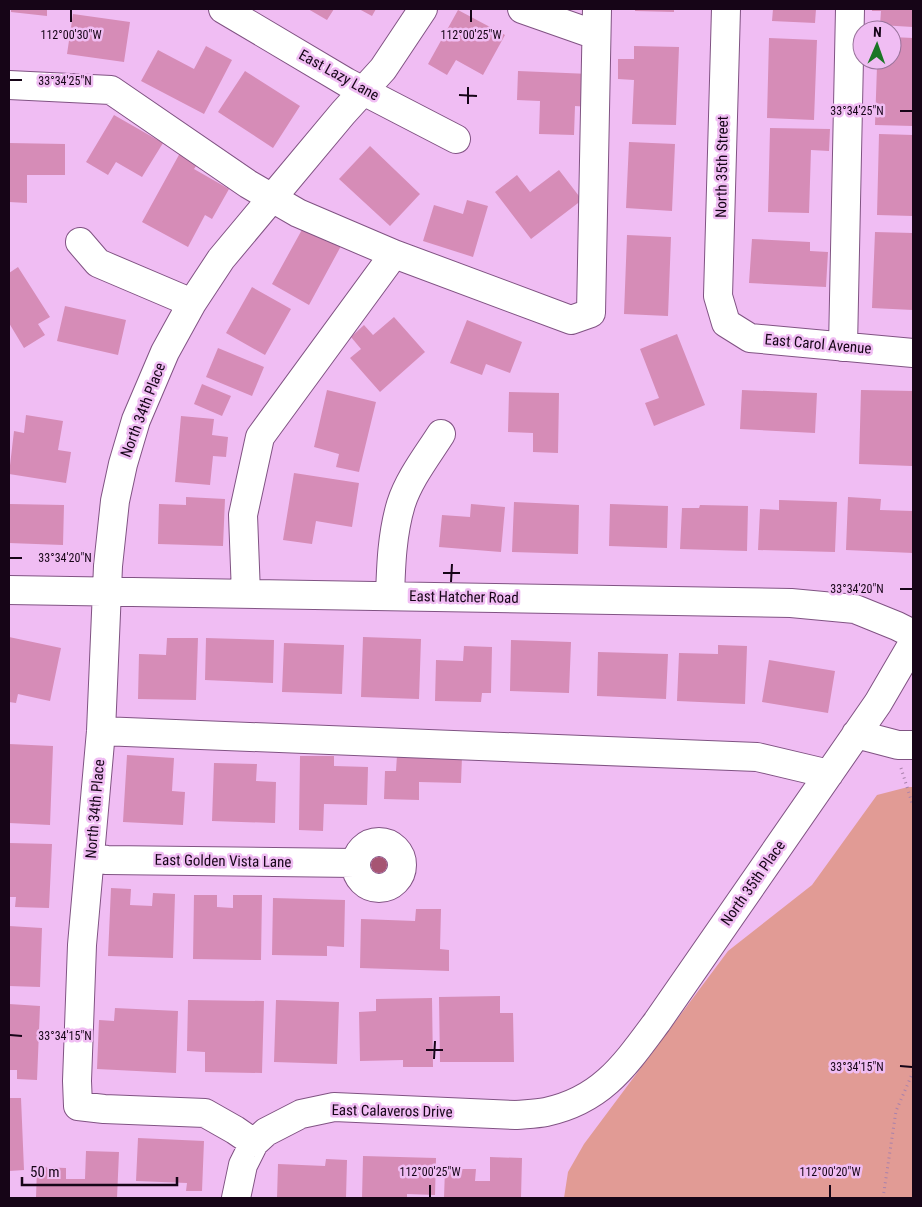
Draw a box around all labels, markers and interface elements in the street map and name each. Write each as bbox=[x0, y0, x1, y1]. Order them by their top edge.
north arrow bbox=[852, 20, 902, 70]
text: N bbox=[873, 24, 882, 40]
text: 112°00'30"W bbox=[40, 28, 102, 42]
text: 112°00'25"W bbox=[440, 28, 502, 42]
street label: East Lazy Lane bbox=[296, 46, 382, 104]
text: 33°34'25"N bbox=[38, 74, 92, 88]
text: 33°34'25"N bbox=[830, 104, 884, 118]
street label: North 35th Street bbox=[712, 116, 732, 218]
street label: East Carol Avenue bbox=[764, 330, 872, 358]
street label: North 34th Place bbox=[117, 360, 169, 460]
text: 33°34'20"N bbox=[38, 551, 92, 565]
text: 33°34'20"N bbox=[830, 582, 884, 596]
street label: East Hatcher Road bbox=[409, 587, 519, 607]
street label: North 34th Place bbox=[82, 759, 108, 859]
street label: North 35th Place bbox=[717, 837, 789, 929]
street label: East Golden Vista Lane bbox=[154, 851, 292, 871]
text: 33°34'15"N bbox=[38, 1029, 92, 1043]
text: 33°34'15"N bbox=[830, 1060, 884, 1074]
street label: East Calaveros Drive bbox=[331, 1101, 453, 1121]
scale bar bbox=[22, 1154, 178, 1186]
text: 50 m bbox=[30, 1163, 60, 1181]
text: 112°00'25"W bbox=[399, 1165, 461, 1179]
text: 112°00'20"W bbox=[799, 1165, 861, 1179]

